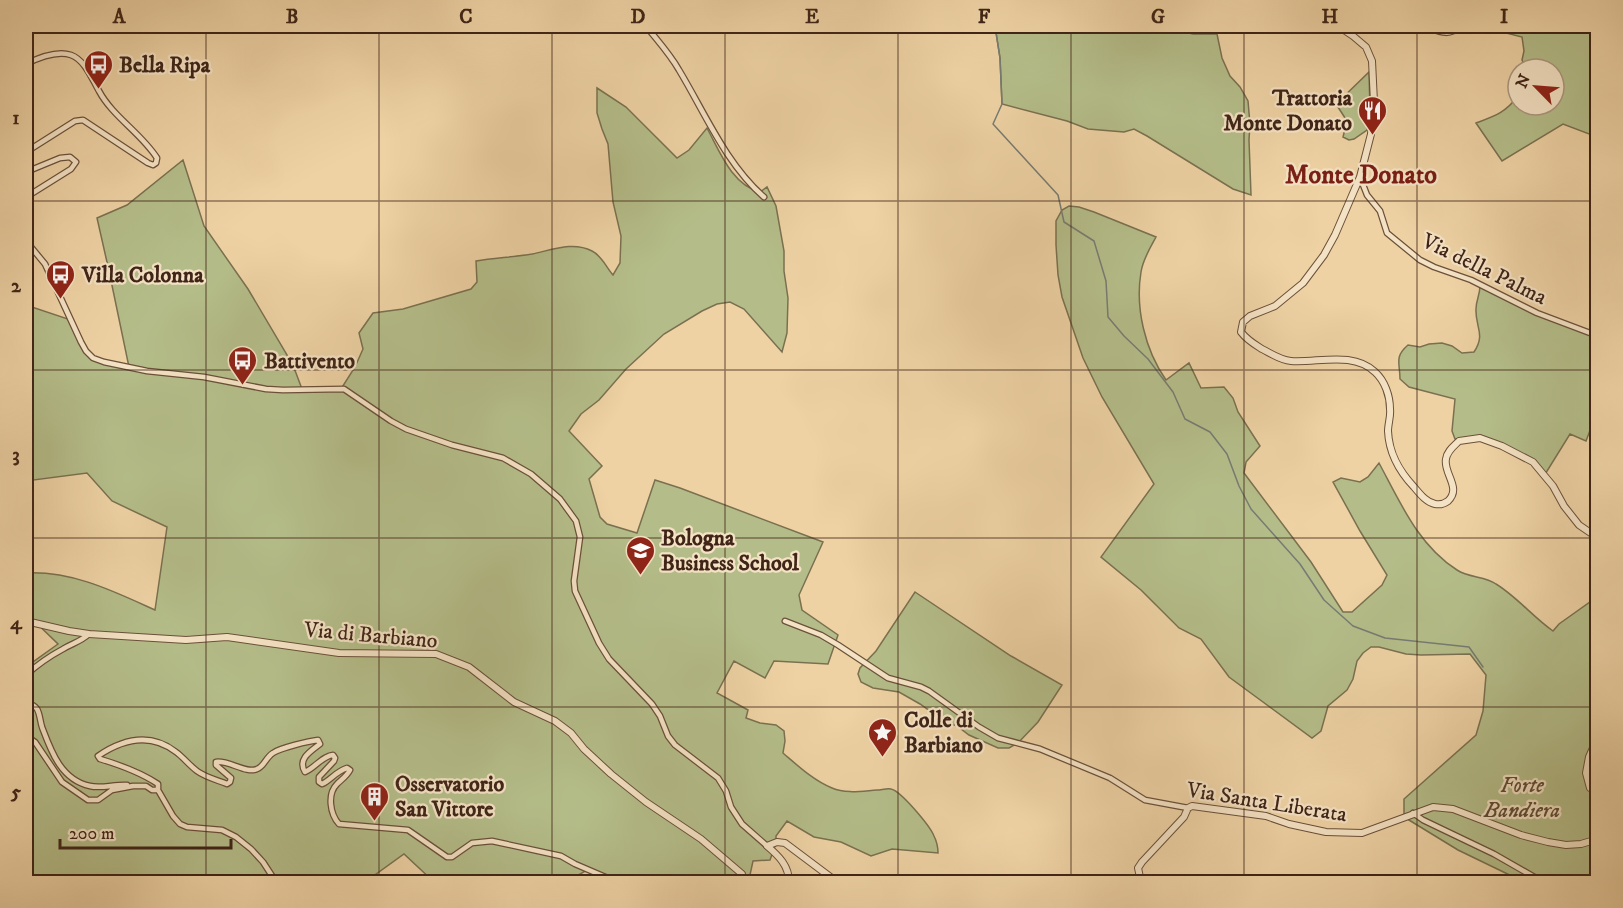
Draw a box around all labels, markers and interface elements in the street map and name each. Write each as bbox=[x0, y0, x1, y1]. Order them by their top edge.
text: A bbox=[112, 5, 127, 30]
text: B bbox=[286, 5, 298, 30]
text: C bbox=[459, 5, 473, 30]
text: D bbox=[631, 5, 646, 30]
text: E bbox=[805, 5, 819, 30]
text: F bbox=[978, 5, 991, 30]
text: G bbox=[1151, 5, 1165, 30]
text: H bbox=[1322, 5, 1339, 30]
text: I bbox=[1500, 5, 1508, 30]
bus stop icon: Bella Ripa bbox=[82, 48, 114, 90]
place label: Bella Ripa bbox=[119, 52, 211, 79]
north arrow bbox=[1506, 57, 1566, 117]
text: N bbox=[1511, 71, 1535, 91]
place label: Trattoria Monte Donato bbox=[1224, 85, 1353, 137]
restaurant icon: Trattoria Monte Donato bbox=[1357, 94, 1389, 136]
text: 1 bbox=[12, 106, 20, 131]
district label: Monte Donato bbox=[1285, 159, 1437, 192]
street label: Via della Palma bbox=[1417, 227, 1552, 311]
bus stop icon: Villa Colonna bbox=[45, 258, 77, 300]
place label: Villa Colonna bbox=[81, 262, 204, 289]
text: 2 bbox=[11, 274, 22, 299]
bus stop icon: Battivento bbox=[227, 344, 259, 386]
place label: Battivento bbox=[264, 348, 355, 375]
text: 3 bbox=[12, 443, 20, 468]
place label: Bologna Business School bbox=[661, 525, 799, 577]
school or university icon: Bologna Business School bbox=[624, 534, 656, 576]
text: 4 bbox=[10, 611, 23, 636]
street label: Via di Barbiano bbox=[302, 616, 439, 655]
place label: Colle di Barbiano bbox=[904, 707, 983, 759]
place icon: Colle di Barbiano bbox=[867, 716, 899, 758]
place label: Osservatorio San Vittore bbox=[395, 771, 504, 823]
park label: Forte Bandiera bbox=[1483, 772, 1560, 824]
street label: Via Santa Liberata bbox=[1184, 776, 1349, 829]
text: 5 bbox=[10, 780, 21, 805]
building icon: Osservatorio San Vittore bbox=[358, 780, 390, 822]
scale bar bbox=[60, 812, 231, 850]
text: 200 m bbox=[69, 823, 115, 845]

